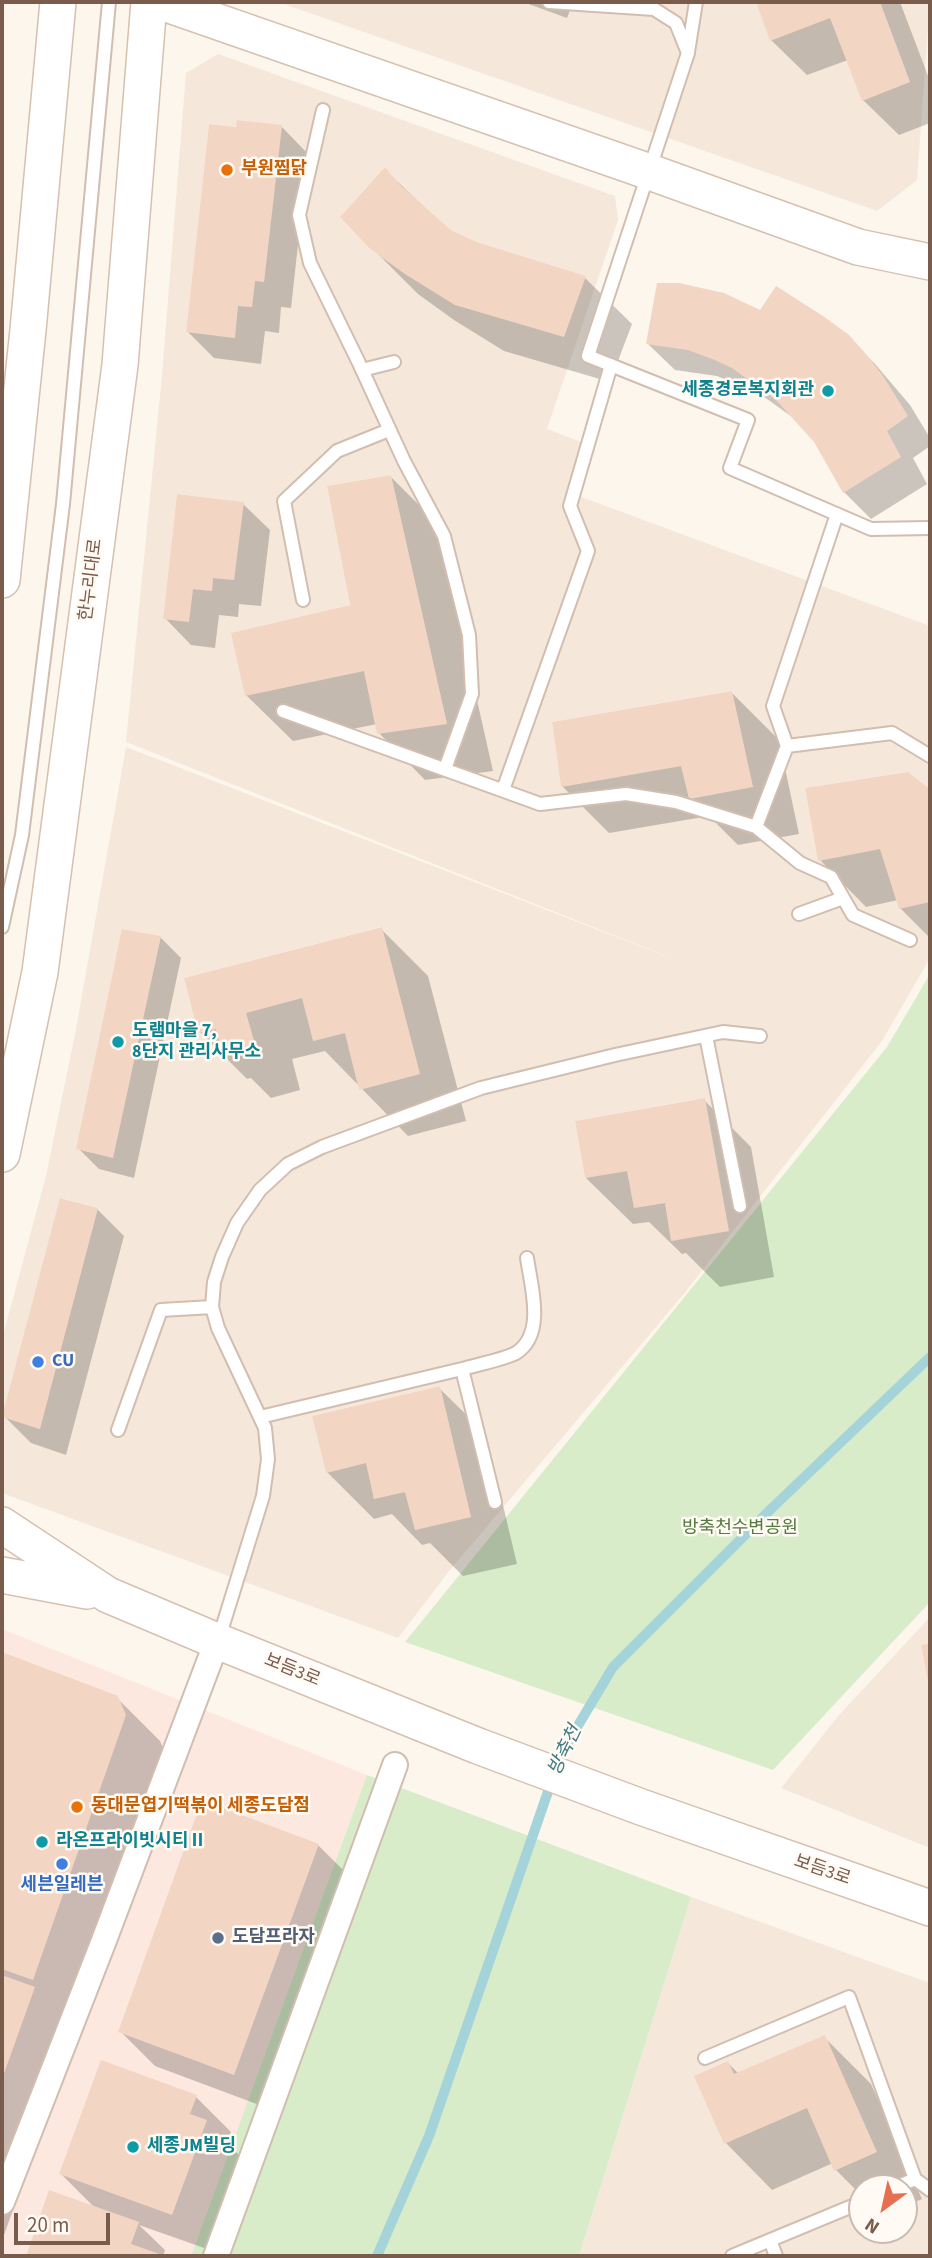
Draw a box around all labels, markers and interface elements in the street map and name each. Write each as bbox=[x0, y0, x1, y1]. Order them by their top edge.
place label: 부원찜닭 bbox=[241, 159, 307, 181]
marker: 부원찜닭 bbox=[219, 162, 235, 178]
place label: 세종경로복지회관 bbox=[682, 380, 814, 402]
marker: 세종경로복지회관 bbox=[820, 383, 836, 399]
street label: 한누리대로 bbox=[76, 538, 108, 622]
place label: 도램마을 7, 8단지 관리사무소 bbox=[132, 1021, 261, 1064]
marker: 도램마을 7, 8단지 관리사무소 bbox=[110, 1034, 126, 1050]
place label: CU bbox=[52, 1351, 74, 1373]
marker: CU bbox=[30, 1354, 46, 1370]
park label: 방축천수변공원 bbox=[682, 1518, 798, 1540]
street label: 보듬3로 bbox=[261, 1650, 323, 1692]
water label: 방축천 bbox=[544, 1722, 588, 1780]
place label: 동대문엽기떡볶이 세종도담점 bbox=[91, 1796, 310, 1818]
marker: 동대문엽기떡볶이 세종도담점 bbox=[69, 1799, 85, 1815]
place label: 라온프라이빗시티Ⅱ bbox=[56, 1831, 206, 1853]
marker: 라온프라이빗시티Ⅱ bbox=[34, 1834, 50, 1850]
street label: 보듬3로 bbox=[791, 1851, 853, 1891]
marker: 세븐일레븐 bbox=[54, 1856, 70, 1872]
place label: 세븐일레븐 bbox=[21, 1875, 103, 1897]
place label: 도담프라자 bbox=[232, 1927, 315, 1949]
marker: 도담프라자 bbox=[210, 1930, 226, 1946]
place label: 세종JM빌딩 bbox=[147, 2136, 236, 2158]
marker: 세종JM빌딩 bbox=[125, 2139, 141, 2155]
north arrow bbox=[848, 2174, 918, 2244]
scale bar bbox=[18, 2198, 114, 2242]
text: 20 m bbox=[27, 2210, 69, 2240]
text: N bbox=[860, 2211, 885, 2240]

